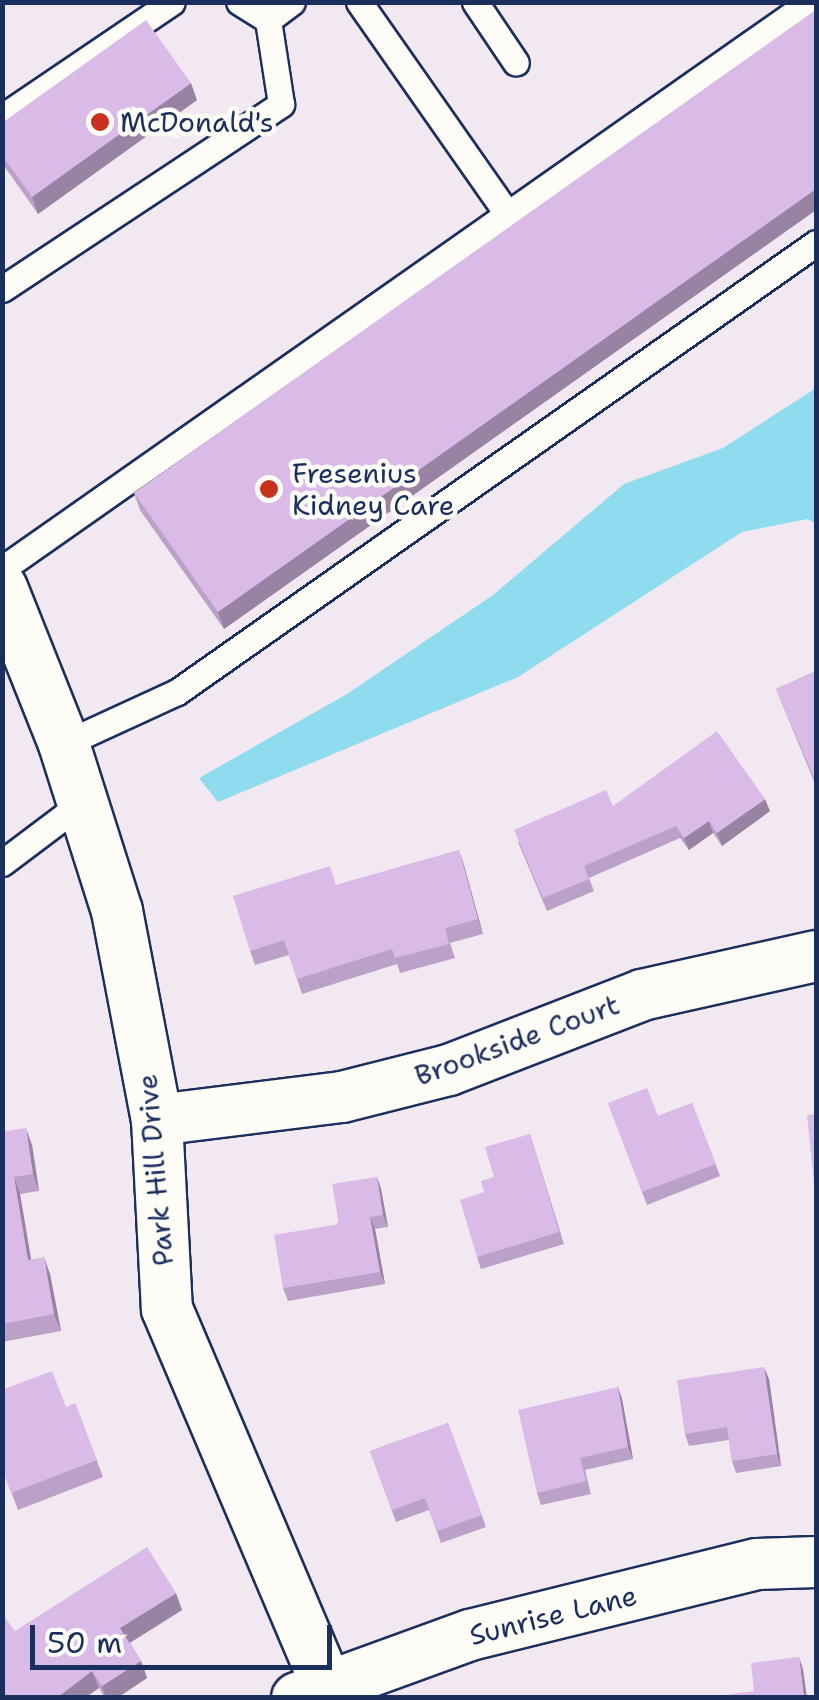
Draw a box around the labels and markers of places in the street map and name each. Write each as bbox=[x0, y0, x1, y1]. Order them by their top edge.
place label: McDonald's bbox=[120, 105, 274, 139]
marker: McDonald's bbox=[89, 111, 111, 133]
place label: Fresenius Kidney Care bbox=[292, 456, 455, 522]
marker: Fresenius Kidney Care bbox=[256, 476, 282, 502]

